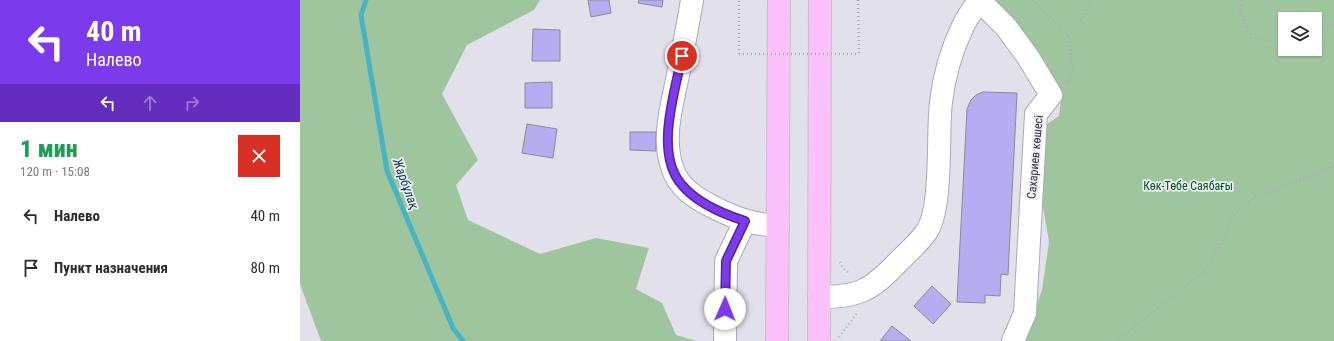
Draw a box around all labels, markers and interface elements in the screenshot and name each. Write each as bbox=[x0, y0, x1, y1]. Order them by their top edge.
map controls bbox=[1278, 12, 1322, 56]
button: layers bbox=[1278, 12, 1322, 56]
text: 40 m bbox=[86, 15, 142, 48]
icon: left bbox=[20, 16, 72, 68]
pin bbox=[665, 39, 699, 73]
icon: arrive bbox=[671, 45, 693, 67]
text: Налево bbox=[86, 49, 142, 70]
icon: left bbox=[97, 92, 119, 114]
icon: ahead bbox=[139, 92, 161, 114]
icon: right bbox=[181, 92, 203, 114]
street label: Сахариев көшесі bbox=[1024, 115, 1046, 199]
text: 1 мин bbox=[20, 135, 78, 163]
button: close bbox=[238, 135, 280, 177]
water label: Жарбұлақ bbox=[390, 156, 422, 212]
text: 120 m · 15:08 bbox=[20, 164, 90, 179]
park label: Көк-Төбе Саябағы bbox=[1143, 179, 1233, 193]
icon: left bbox=[20, 205, 42, 227]
text: Налево bbox=[54, 207, 100, 225]
text: 40 m bbox=[250, 207, 280, 225]
icon: arrive bbox=[20, 257, 42, 279]
text: Пункт назначения bbox=[54, 259, 168, 277]
text: 80 m bbox=[250, 259, 280, 277]
position arrow bbox=[704, 288, 746, 330]

